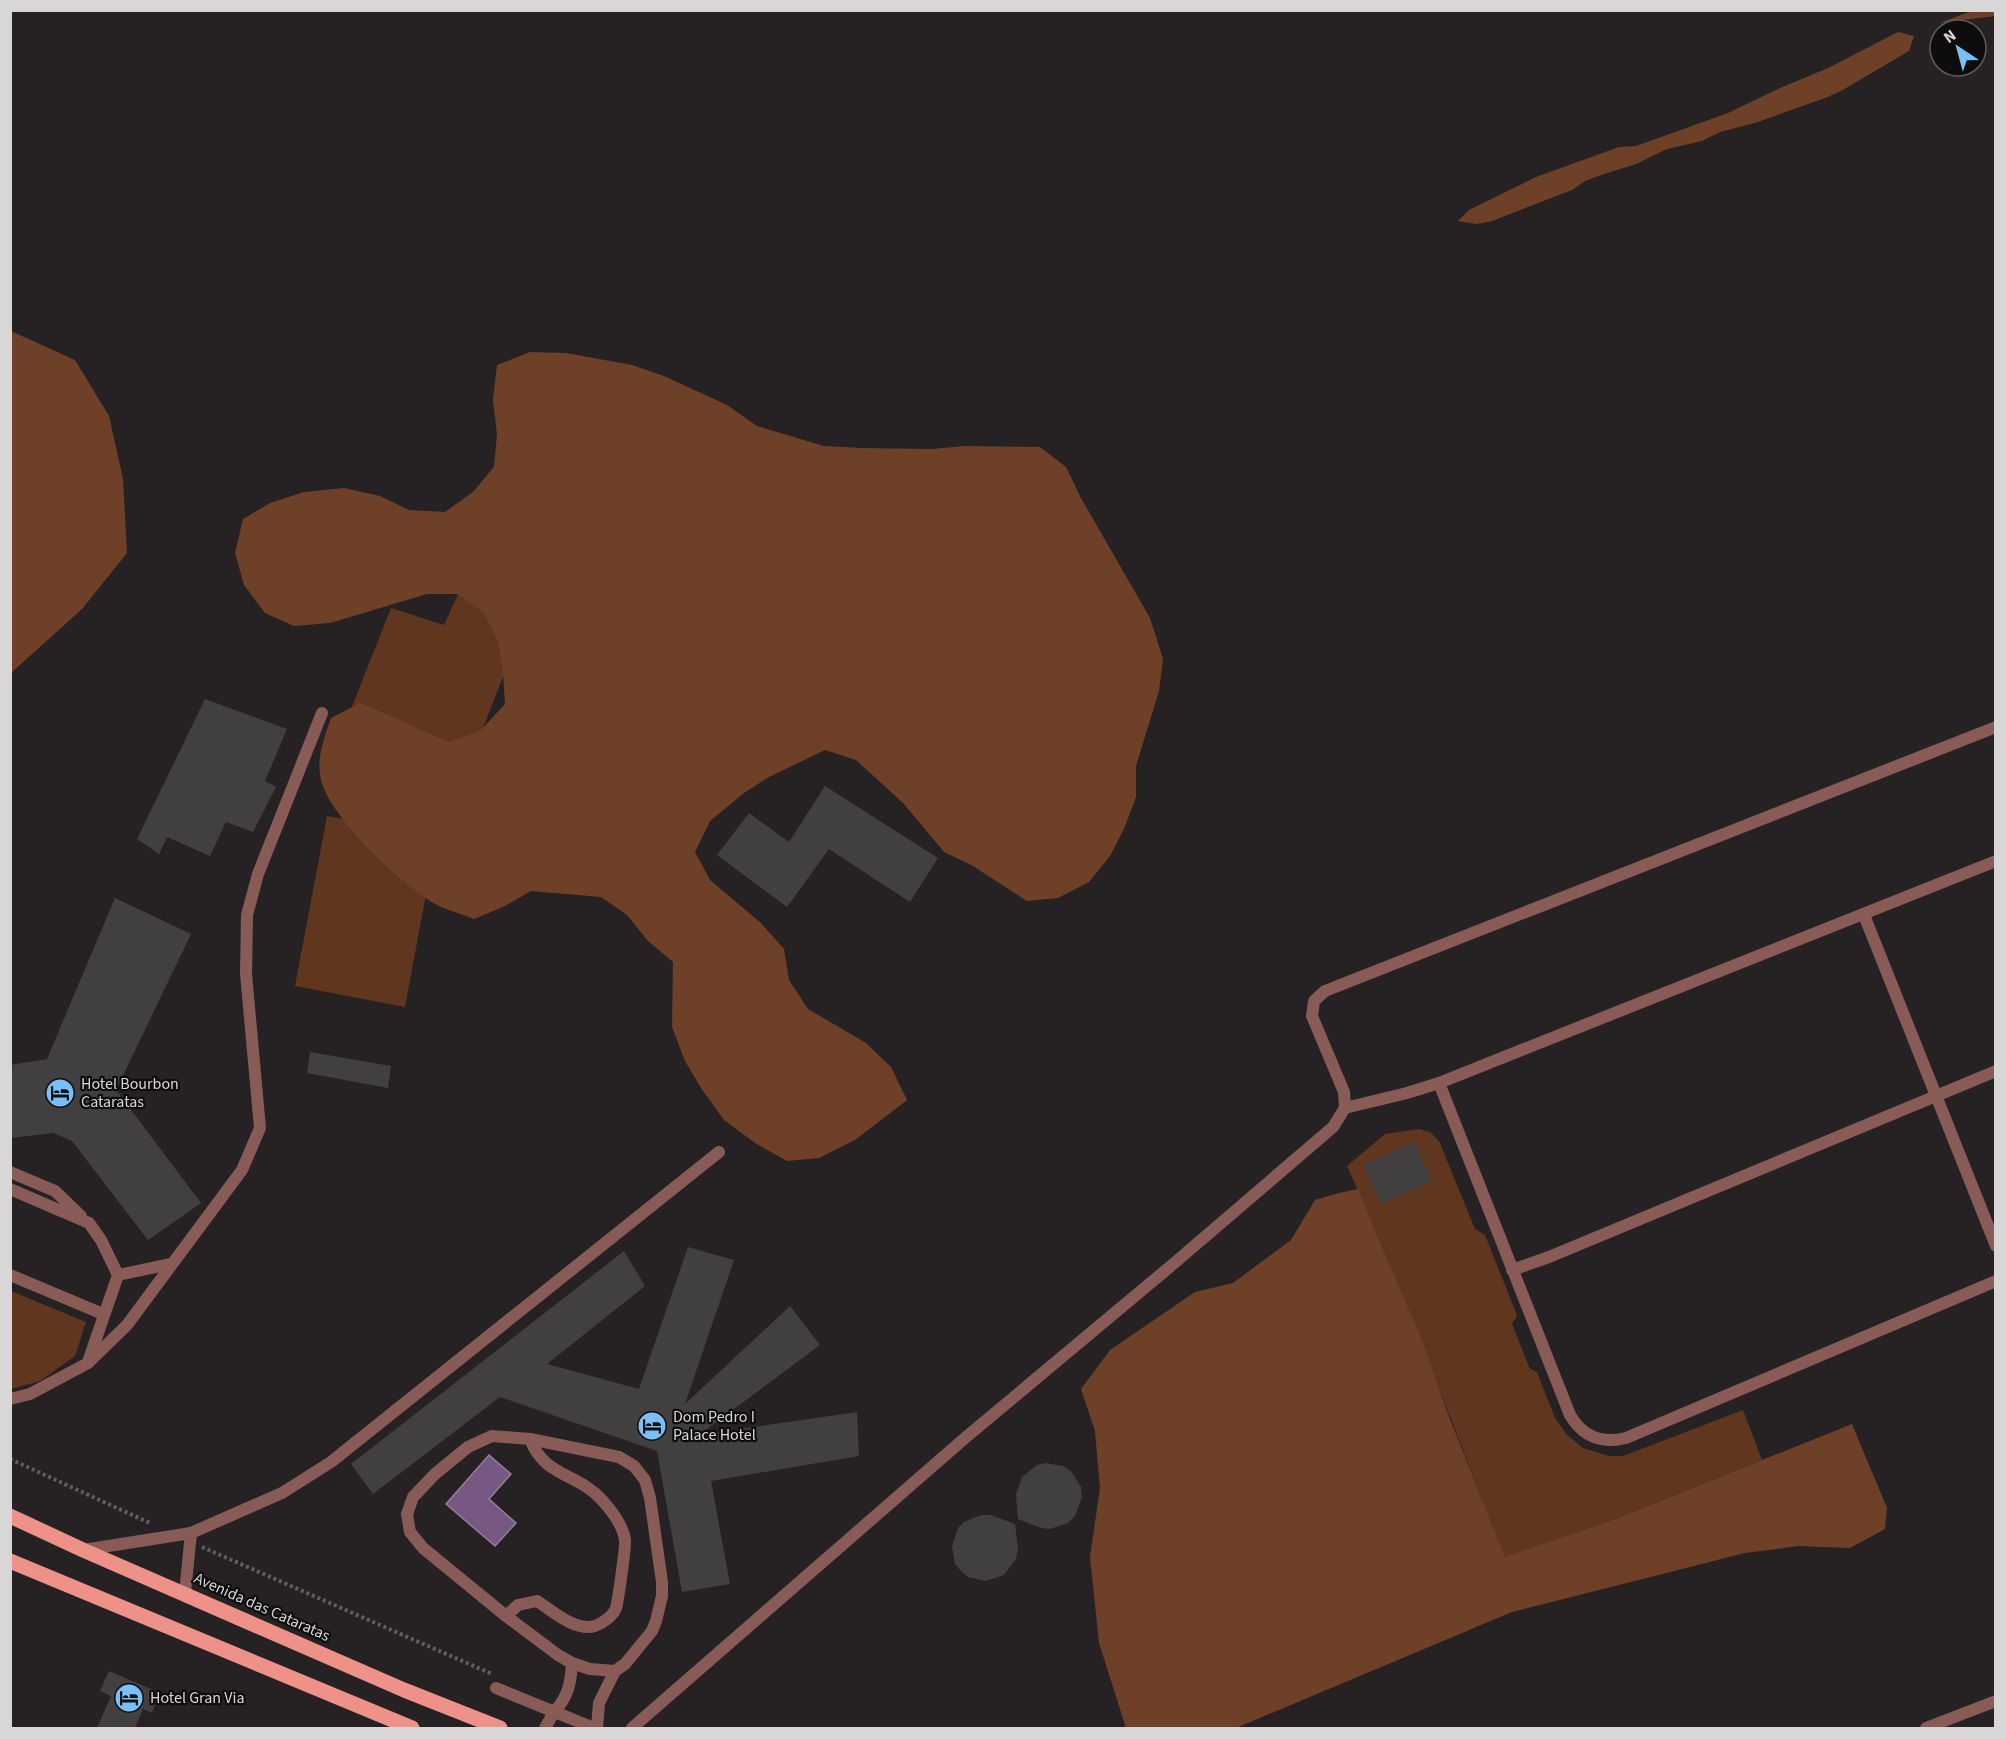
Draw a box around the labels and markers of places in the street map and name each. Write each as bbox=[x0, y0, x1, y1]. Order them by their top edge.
place label: Hotel Bourbon Cataratas bbox=[81, 1073, 179, 1113]
hotel icon: Hotel Bourbon Cataratas bbox=[44, 1077, 76, 1109]
place label: Dom Pedro I Palace Hotel bbox=[673, 1406, 756, 1446]
hotel icon: Dom Pedro I Palace Hotel bbox=[636, 1410, 668, 1442]
hotel icon: Hotel Gran Via bbox=[113, 1682, 145, 1714]
place label: Hotel Gran Via bbox=[150, 1687, 245, 1709]

